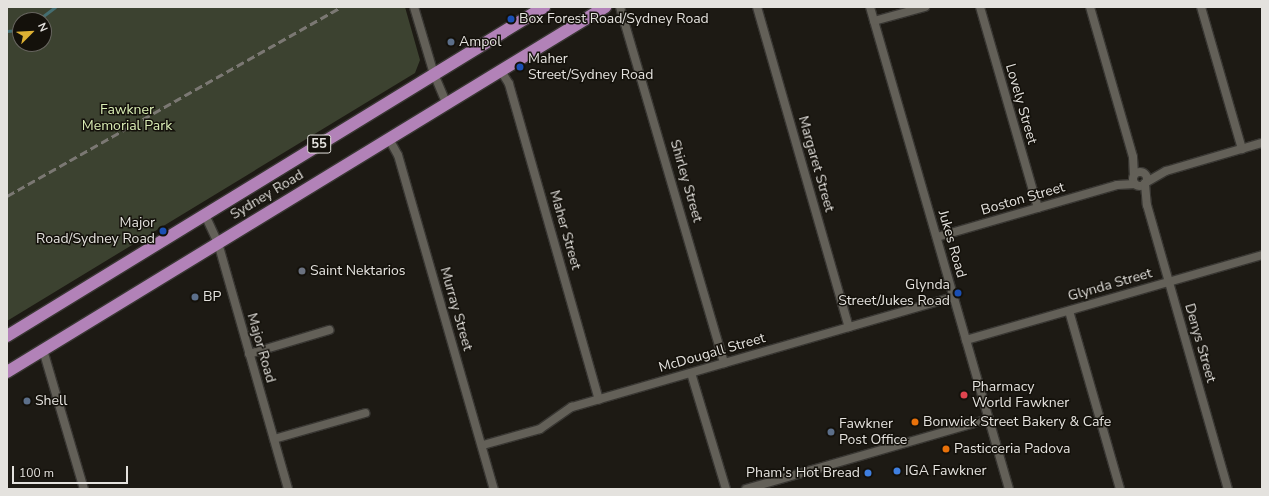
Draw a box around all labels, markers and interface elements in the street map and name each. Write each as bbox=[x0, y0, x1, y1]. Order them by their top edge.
place label: Box Forest Road/Sydney Road bbox=[519, 11, 709, 27]
north arrow bbox=[12, 12, 52, 52]
marker: Box Forest Road/Sydney Road bbox=[506, 14, 516, 24]
text: N bbox=[34, 21, 51, 34]
place label: Ampol bbox=[459, 34, 501, 50]
marker: Ampol bbox=[446, 37, 456, 47]
place label: Maher Street/Sydney Road bbox=[528, 51, 653, 84]
marker: Maher Street/Sydney Road bbox=[515, 62, 525, 72]
street label: Lovely Street bbox=[1002, 62, 1040, 146]
park label: Fawkner Memorial Park bbox=[82, 102, 172, 134]
street label: Margaret Street bbox=[794, 114, 838, 214]
road number: 55 bbox=[307, 133, 331, 155]
street label: Shirley Street bbox=[666, 138, 706, 224]
street label: Sydney Road bbox=[227, 167, 307, 223]
street label: Boston Street bbox=[979, 179, 1067, 219]
street label: Maher Street bbox=[546, 188, 584, 272]
street label: Jukes Road bbox=[934, 208, 970, 280]
place label: Major Road/Sydney Road bbox=[36, 215, 155, 248]
marker: Major Road/Sydney Road bbox=[158, 226, 168, 236]
place label: Saint Nektarios bbox=[310, 263, 405, 279]
street label: Murray Street bbox=[436, 265, 476, 353]
street label: Glynda Street bbox=[1066, 265, 1154, 305]
marker: Saint Nektarios bbox=[297, 266, 307, 276]
place label: Glynda Street/Jukes Road bbox=[838, 277, 950, 310]
marker: Glynda Street/Jukes Road bbox=[953, 288, 963, 298]
place label: BP bbox=[203, 289, 221, 305]
marker: BP bbox=[190, 292, 200, 302]
street label: Denys Street bbox=[1181, 302, 1219, 384]
street label: Major Road bbox=[243, 311, 279, 385]
street label: McDougall Street bbox=[657, 330, 767, 376]
place label: Pharmacy World Fawkner bbox=[972, 379, 1069, 412]
marker: Pharmacy World Fawkner bbox=[959, 390, 969, 400]
place label: Shell bbox=[35, 393, 67, 409]
marker: Shell bbox=[22, 396, 32, 406]
place label: Bonwick Street Bakery & Cafe bbox=[923, 414, 1111, 430]
place label: Fawkner Post Office bbox=[839, 416, 907, 448]
marker: Bonwick Street Bakery & Cafe bbox=[910, 417, 920, 427]
marker: Fawkner Post Office bbox=[826, 427, 836, 437]
place label: Pasticceria Padova bbox=[954, 441, 1070, 457]
marker: Pasticceria Padova bbox=[941, 444, 951, 454]
scale bar bbox=[14, 458, 130, 484]
place label: IGA Fawkner bbox=[905, 463, 986, 479]
text: 100 m bbox=[19, 465, 54, 481]
place label: Pham's Hot Bread bbox=[746, 465, 860, 481]
marker: IGA Fawkner bbox=[892, 466, 902, 476]
marker: Pham's Hot Bread bbox=[863, 468, 873, 478]

